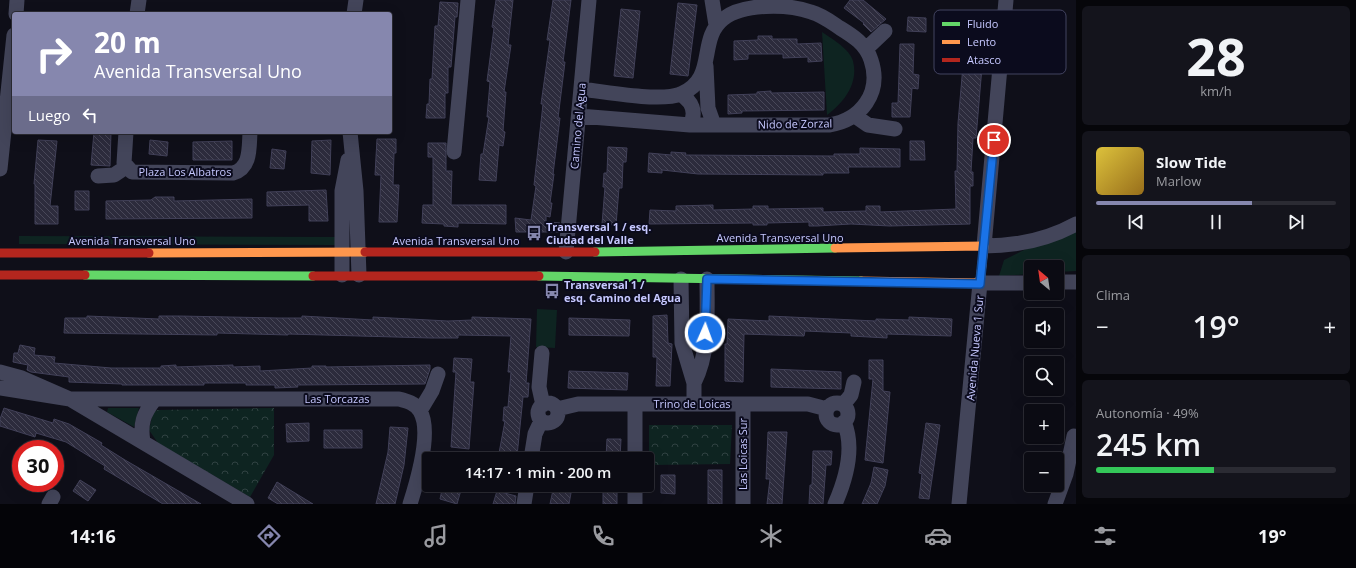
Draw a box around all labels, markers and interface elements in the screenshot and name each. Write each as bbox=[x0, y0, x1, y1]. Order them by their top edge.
legend bbox=[934, 10, 1066, 74]
text: Fluido bbox=[967, 16, 999, 31]
text: 28 bbox=[1186, 20, 1246, 91]
text: 20 m bbox=[94, 23, 161, 61]
icon: right bbox=[28, 28, 80, 80]
text: Lento bbox=[967, 34, 997, 49]
text: Atasco bbox=[967, 52, 1002, 67]
text: Avenida Transversal Uno bbox=[94, 59, 302, 83]
street label: Camino del Agua bbox=[566, 82, 589, 170]
text: km/h bbox=[1200, 82, 1232, 100]
icon: left bbox=[79, 104, 101, 126]
text: Luego bbox=[28, 105, 71, 125]
street label: Nido de Zorzal bbox=[758, 115, 832, 132]
pin bbox=[977, 123, 1011, 157]
icon: arrive bbox=[983, 129, 1005, 151]
text: Slow Tide bbox=[1156, 152, 1226, 172]
street label: Plaza Los Albatros bbox=[139, 164, 231, 179]
text: Marlow bbox=[1156, 172, 1201, 190]
icon: previous bbox=[1125, 211, 1147, 233]
icon: pause bbox=[1205, 211, 1227, 233]
icon: next bbox=[1285, 211, 1307, 233]
place label: Transversal 1 / esq. Ciudad del Valle bbox=[546, 219, 651, 247]
bus stop icon: Transversal 1 / esq. Ciudad del Valle bbox=[525, 224, 543, 242]
street label: Avenida Transversal Uno bbox=[716, 230, 844, 245]
street label: Avenida Transversal Uno bbox=[68, 233, 196, 248]
street label: Avenida Transversal Uno bbox=[392, 233, 520, 248]
north arrow bbox=[1024, 260, 1064, 300]
map controls bbox=[1024, 260, 1064, 492]
place label: Transversal 1 / esq. Camino del Agua bbox=[564, 277, 681, 305]
bus stop icon: Transversal 1 / esq. Camino del Agua bbox=[543, 282, 561, 300]
text: Clima bbox=[1096, 286, 1130, 304]
street label: Avenida Nueva 1 Sur bbox=[962, 294, 987, 401]
text: 19° bbox=[1192, 306, 1240, 347]
button: sound bbox=[1024, 308, 1064, 348]
text: − bbox=[1096, 311, 1109, 341]
text: + bbox=[1323, 311, 1336, 341]
position arrow bbox=[684, 312, 726, 354]
button: search bbox=[1024, 356, 1064, 396]
street label: Las Torcazas bbox=[304, 391, 370, 406]
street label: Trino de Loicas bbox=[653, 396, 731, 411]
button: + bbox=[1024, 404, 1064, 444]
text: Autonomía · 49% bbox=[1096, 404, 1199, 422]
street label: Las Loicas Sur bbox=[735, 418, 750, 490]
text: 245 km bbox=[1096, 424, 1201, 465]
speed limit sign: 30 bbox=[12, 440, 64, 492]
button: − bbox=[1024, 452, 1064, 492]
text: 14:17 · 1 min · 200 m bbox=[465, 462, 611, 482]
icon: directions bbox=[255, 522, 283, 550]
icon: music bbox=[422, 522, 450, 550]
icon: phone bbox=[589, 522, 617, 550]
icon: climate bbox=[757, 522, 785, 550]
icon: car bbox=[924, 522, 952, 550]
icon: filters bbox=[1091, 522, 1119, 550]
text: 14:16 bbox=[70, 524, 116, 548]
text: 19° bbox=[1258, 524, 1286, 548]

